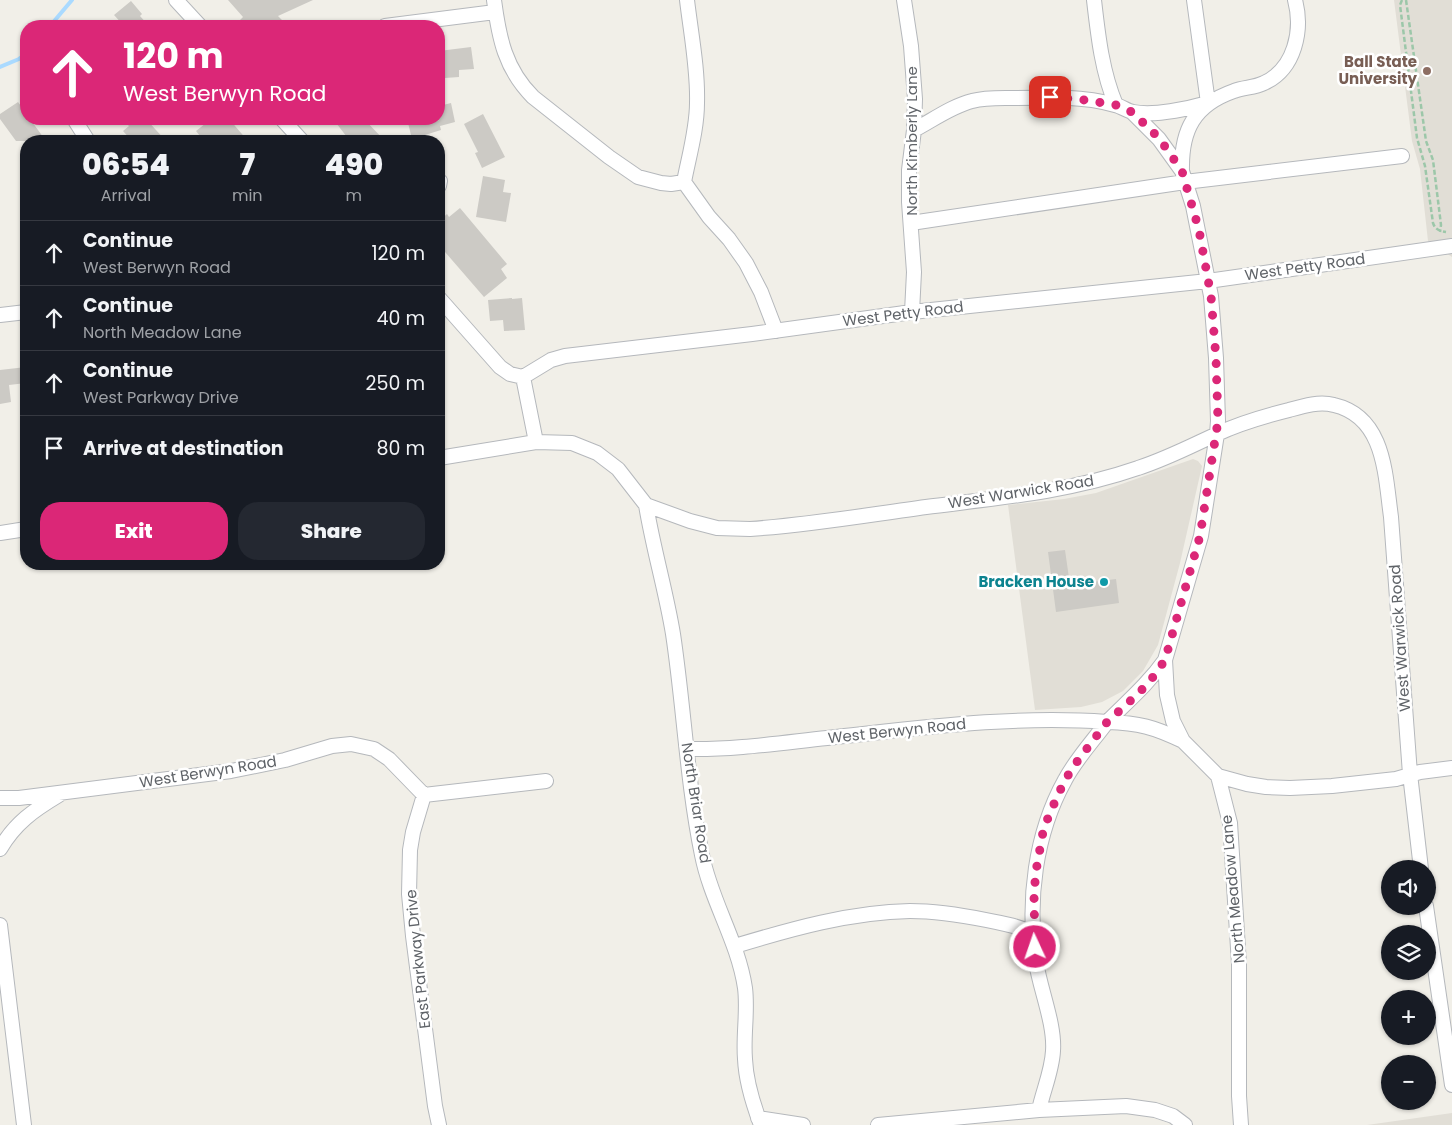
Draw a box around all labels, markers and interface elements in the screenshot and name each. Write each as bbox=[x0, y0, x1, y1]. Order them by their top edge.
text: 120 m bbox=[123, 31, 223, 80]
icon: ahead bbox=[40, 40, 105, 105]
place label: Ball State University bbox=[1338, 51, 1418, 89]
marker: Ball State University bbox=[1421, 65, 1433, 77]
street label: North Kimberly Lane bbox=[901, 66, 922, 216]
pin bbox=[1029, 76, 1071, 118]
text: West Berwyn Road bbox=[123, 78, 326, 109]
icon: arrive bbox=[1036, 83, 1064, 111]
text: 06:54 bbox=[82, 143, 170, 186]
text: 7 bbox=[239, 143, 255, 186]
text: 490 bbox=[324, 143, 383, 186]
text: Arrival bbox=[101, 184, 151, 207]
text: min bbox=[232, 184, 263, 207]
text: m bbox=[346, 184, 362, 207]
text: Continue bbox=[83, 227, 173, 254]
icon: ahead bbox=[40, 239, 68, 267]
text: 120 m bbox=[371, 240, 425, 267]
street label: West Petty Road bbox=[1243, 248, 1367, 285]
text: West Berwyn Road bbox=[83, 256, 231, 279]
text: Continue bbox=[83, 292, 173, 319]
street label: West Petty Road bbox=[841, 296, 965, 331]
icon: ahead bbox=[40, 304, 68, 332]
text: 40 m bbox=[376, 305, 425, 332]
text: North Meadow Lane bbox=[83, 321, 242, 344]
text: Continue bbox=[83, 357, 173, 384]
icon: ahead bbox=[40, 369, 68, 397]
text: 250 m bbox=[366, 370, 425, 397]
text: West Parkway Drive bbox=[83, 386, 239, 409]
icon: arrive bbox=[40, 434, 68, 462]
text: Arrive at destination bbox=[83, 435, 284, 462]
text: 80 m bbox=[376, 435, 425, 462]
street label: West Warwick Road bbox=[946, 470, 1095, 513]
button: Exit bbox=[40, 502, 228, 560]
button: Share bbox=[238, 502, 425, 560]
street label: West Warwick Road bbox=[1384, 564, 1415, 712]
place label: Bracken House bbox=[978, 571, 1094, 592]
marker: Bracken House bbox=[1098, 576, 1110, 588]
street label: West Berwyn Road bbox=[827, 713, 967, 748]
street label: North Briar Road bbox=[677, 741, 716, 865]
street label: West Berwyn Road bbox=[138, 750, 278, 793]
street label: North Meadow Lane bbox=[1216, 814, 1249, 964]
map controls bbox=[1381, 860, 1436, 1110]
button: sound bbox=[1381, 860, 1436, 915]
street label: East Parkway Drive bbox=[400, 888, 435, 1030]
position arrow bbox=[1008, 920, 1060, 972]
button: layers bbox=[1381, 925, 1436, 980]
button: + bbox=[1381, 990, 1436, 1045]
button: − bbox=[1381, 1055, 1436, 1110]

